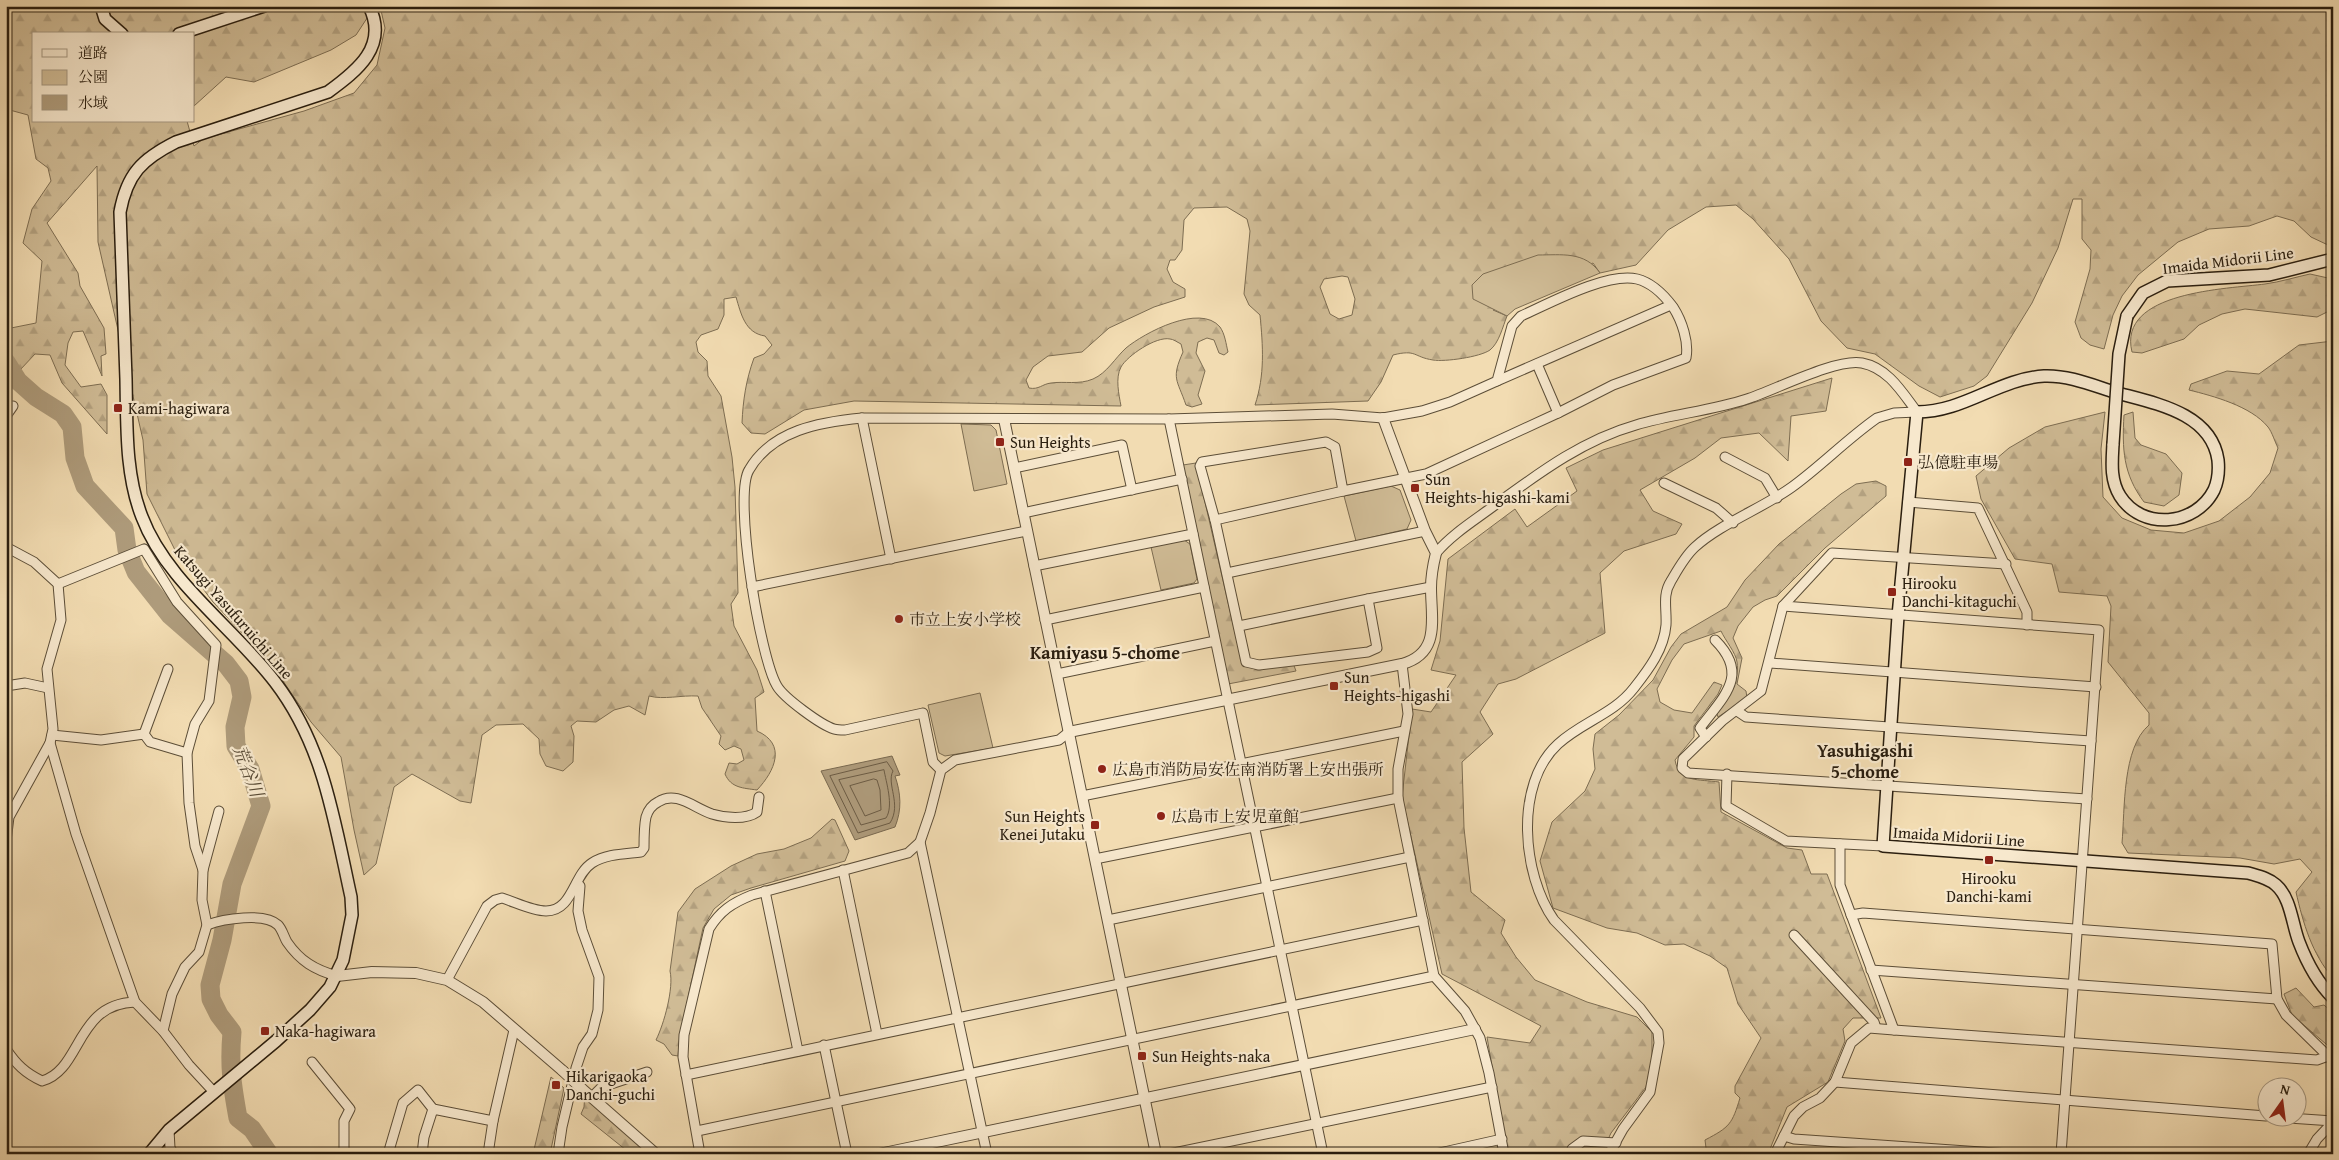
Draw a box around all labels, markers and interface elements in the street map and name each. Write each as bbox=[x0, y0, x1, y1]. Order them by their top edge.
legend bbox=[32, 32, 195, 122]
text: 道路 bbox=[78, 42, 108, 63]
text: 公園 bbox=[78, 66, 108, 87]
text: 水域 bbox=[78, 92, 108, 113]
street label: Imaida Midorii Line bbox=[2161, 240, 2295, 280]
place label: Kami-hagiwara bbox=[128, 396, 230, 420]
marker: Kami-hagiwara bbox=[112, 402, 124, 414]
place label: Sun Heights bbox=[1010, 430, 1091, 454]
marker: Sun Heights bbox=[994, 436, 1006, 448]
place label: 弘億駐車場 bbox=[1918, 450, 1998, 474]
marker: 弘億駐車場 bbox=[1902, 456, 1914, 468]
place label: Sun Heights-higashi-kami bbox=[1425, 467, 1570, 509]
marker: Sun Heights-higashi-kami bbox=[1409, 482, 1421, 494]
street label: Katsugi Yasufuruichi Line bbox=[169, 540, 299, 684]
place label: Hirooku Danchi-kitaguchi bbox=[1902, 571, 2017, 613]
marker: Hirooku Danchi-kitaguchi bbox=[1886, 586, 1898, 598]
place label: 市立上安小学校 bbox=[909, 607, 1021, 631]
marker: 市立上安小学校 bbox=[893, 613, 905, 625]
district label: Kamiyasu 5-chome bbox=[1030, 639, 1180, 666]
place label: Sun Heights-higashi bbox=[1344, 665, 1450, 707]
marker: Sun Heights-higashi bbox=[1328, 680, 1340, 692]
district label: Yasuhigashi 5-chome bbox=[1817, 737, 1914, 785]
water label: 荒谷川 bbox=[226, 741, 271, 803]
place label: 広島市消防局安佐南消防署上安出張所 bbox=[1112, 757, 1384, 781]
marker: 広島市消防局安佐南消防署上安出張所 bbox=[1096, 763, 1108, 775]
place label: Sun Heights Kenei Jutaku bbox=[1000, 804, 1085, 846]
place label: 広島市上安児童館 bbox=[1171, 804, 1299, 828]
marker: 広島市上安児童館 bbox=[1155, 810, 1167, 822]
marker: Sun Heights Kenei Jutaku bbox=[1089, 819, 1101, 831]
street label: Imaida Midorii Line bbox=[1892, 819, 2026, 853]
marker: Hirooku Danchi-kami bbox=[1983, 854, 1995, 866]
place label: Hirooku Danchi-kami bbox=[1946, 866, 2032, 908]
place label: Naka-hagiwara bbox=[275, 1019, 376, 1043]
marker: Naka-hagiwara bbox=[259, 1025, 271, 1037]
place label: Sun Heights-naka bbox=[1152, 1044, 1271, 1068]
marker: Sun Heights-naka bbox=[1136, 1050, 1148, 1062]
place label: Hikarigaoka Danchi-guchi bbox=[566, 1064, 656, 1106]
north arrow bbox=[2256, 1078, 2306, 1128]
marker: Hikarigaoka Danchi-guchi bbox=[550, 1079, 562, 1091]
text: N bbox=[2278, 1079, 2293, 1100]

